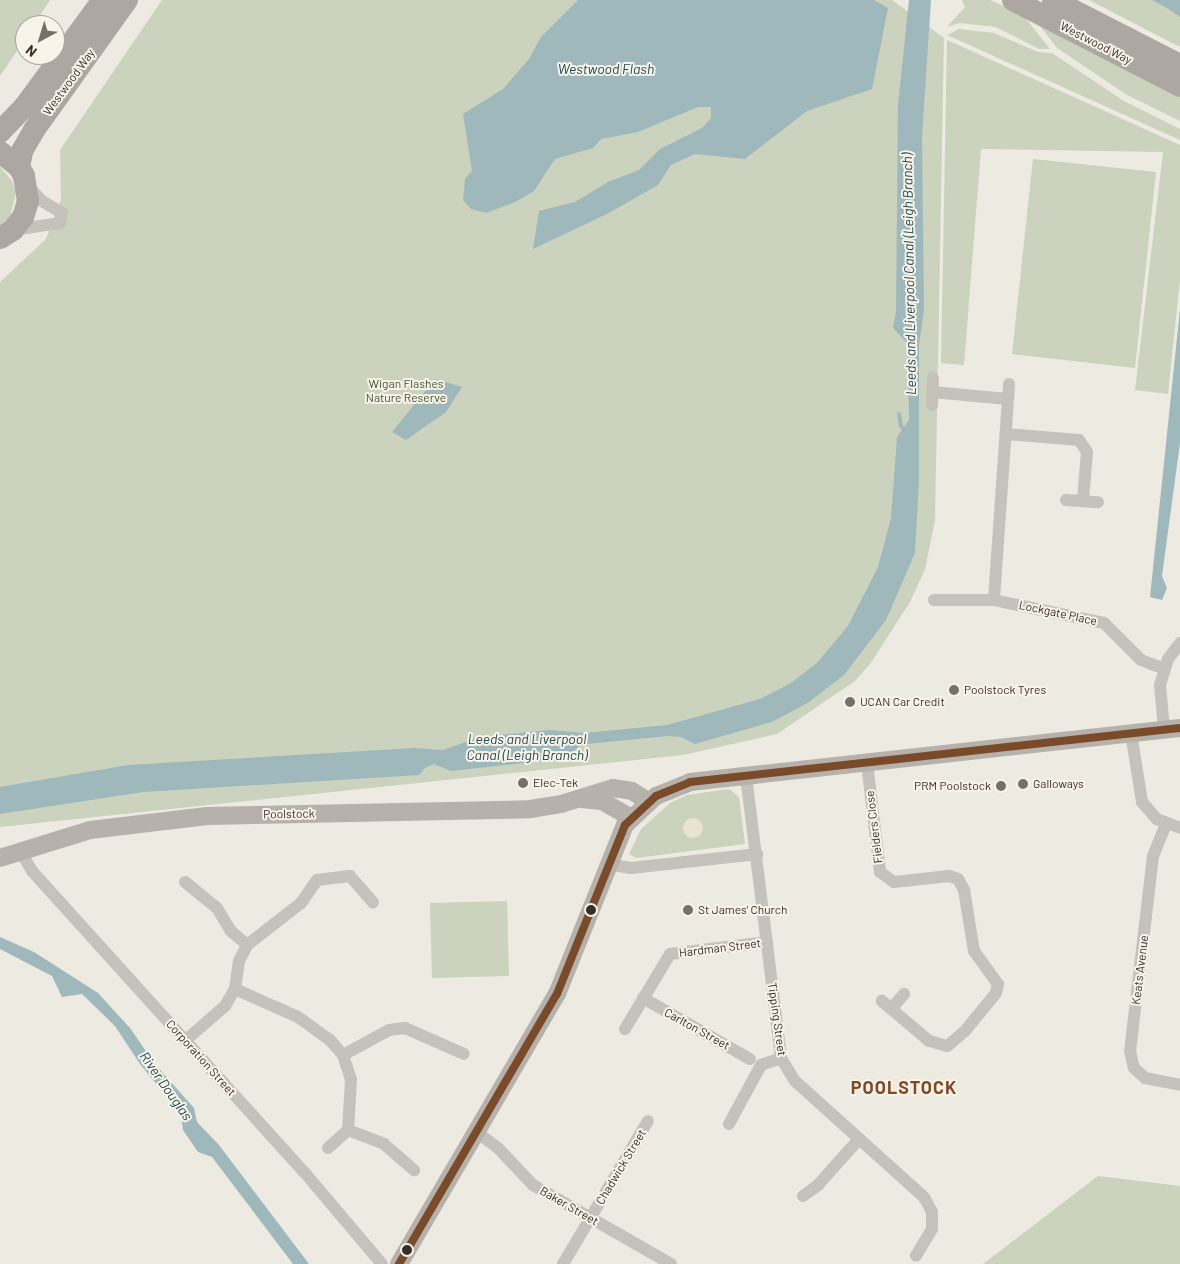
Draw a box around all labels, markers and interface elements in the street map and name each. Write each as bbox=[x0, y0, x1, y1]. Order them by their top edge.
north arrow bbox=[15, 15, 65, 65]
street label: Westwood Way bbox=[1058, 19, 1134, 67]
text: N bbox=[22, 42, 40, 61]
street label: Westwood Way bbox=[40, 46, 98, 118]
water label: Westwood Flash bbox=[558, 61, 654, 77]
water label: Leeds and Liverpool Canal (Leigh Branch) bbox=[898, 153, 920, 395]
park label: Wigan Flashes Nature Reserve bbox=[366, 377, 446, 405]
street label: Lockgate Place bbox=[1018, 598, 1098, 628]
place label: Poolstock Tyres bbox=[964, 683, 1046, 697]
marker: Poolstock Tyres bbox=[948, 684, 960, 696]
place label: UCAN Car Credit bbox=[860, 695, 945, 709]
marker: UCAN Car Credit bbox=[844, 696, 856, 708]
water label: Leeds and Liverpool Canal (Leigh Branch) bbox=[466, 731, 588, 764]
place label: Elec-Tek bbox=[533, 776, 578, 790]
marker: Elec-Tek bbox=[517, 777, 529, 789]
place label: Galloways bbox=[1033, 777, 1084, 791]
marker: Galloways bbox=[1017, 778, 1029, 790]
place label: PRM Poolstock bbox=[914, 779, 991, 793]
marker: PRM Poolstock bbox=[995, 780, 1007, 792]
street label: Fielders Close bbox=[862, 790, 886, 864]
street label: Poolstock bbox=[263, 806, 315, 822]
place label: St James' Church bbox=[698, 903, 788, 917]
marker: St James' Church bbox=[682, 904, 694, 916]
unlabelled marker bbox=[586, 905, 596, 915]
street label: Keats Avenue bbox=[1129, 934, 1151, 1006]
street label: Hardman Street bbox=[678, 936, 762, 960]
street label: Tipping Street bbox=[765, 981, 789, 1057]
street label: Carlton Street bbox=[662, 1005, 732, 1053]
street label: Corporation Street bbox=[163, 1017, 239, 1099]
water label: River Douglas bbox=[136, 1048, 196, 1124]
district label: POOLSTOCK bbox=[850, 1076, 958, 1098]
street label: Chadwick Street bbox=[593, 1127, 649, 1207]
street label: Baker Street bbox=[537, 1183, 601, 1229]
unlabelled marker bbox=[402, 1245, 412, 1255]

